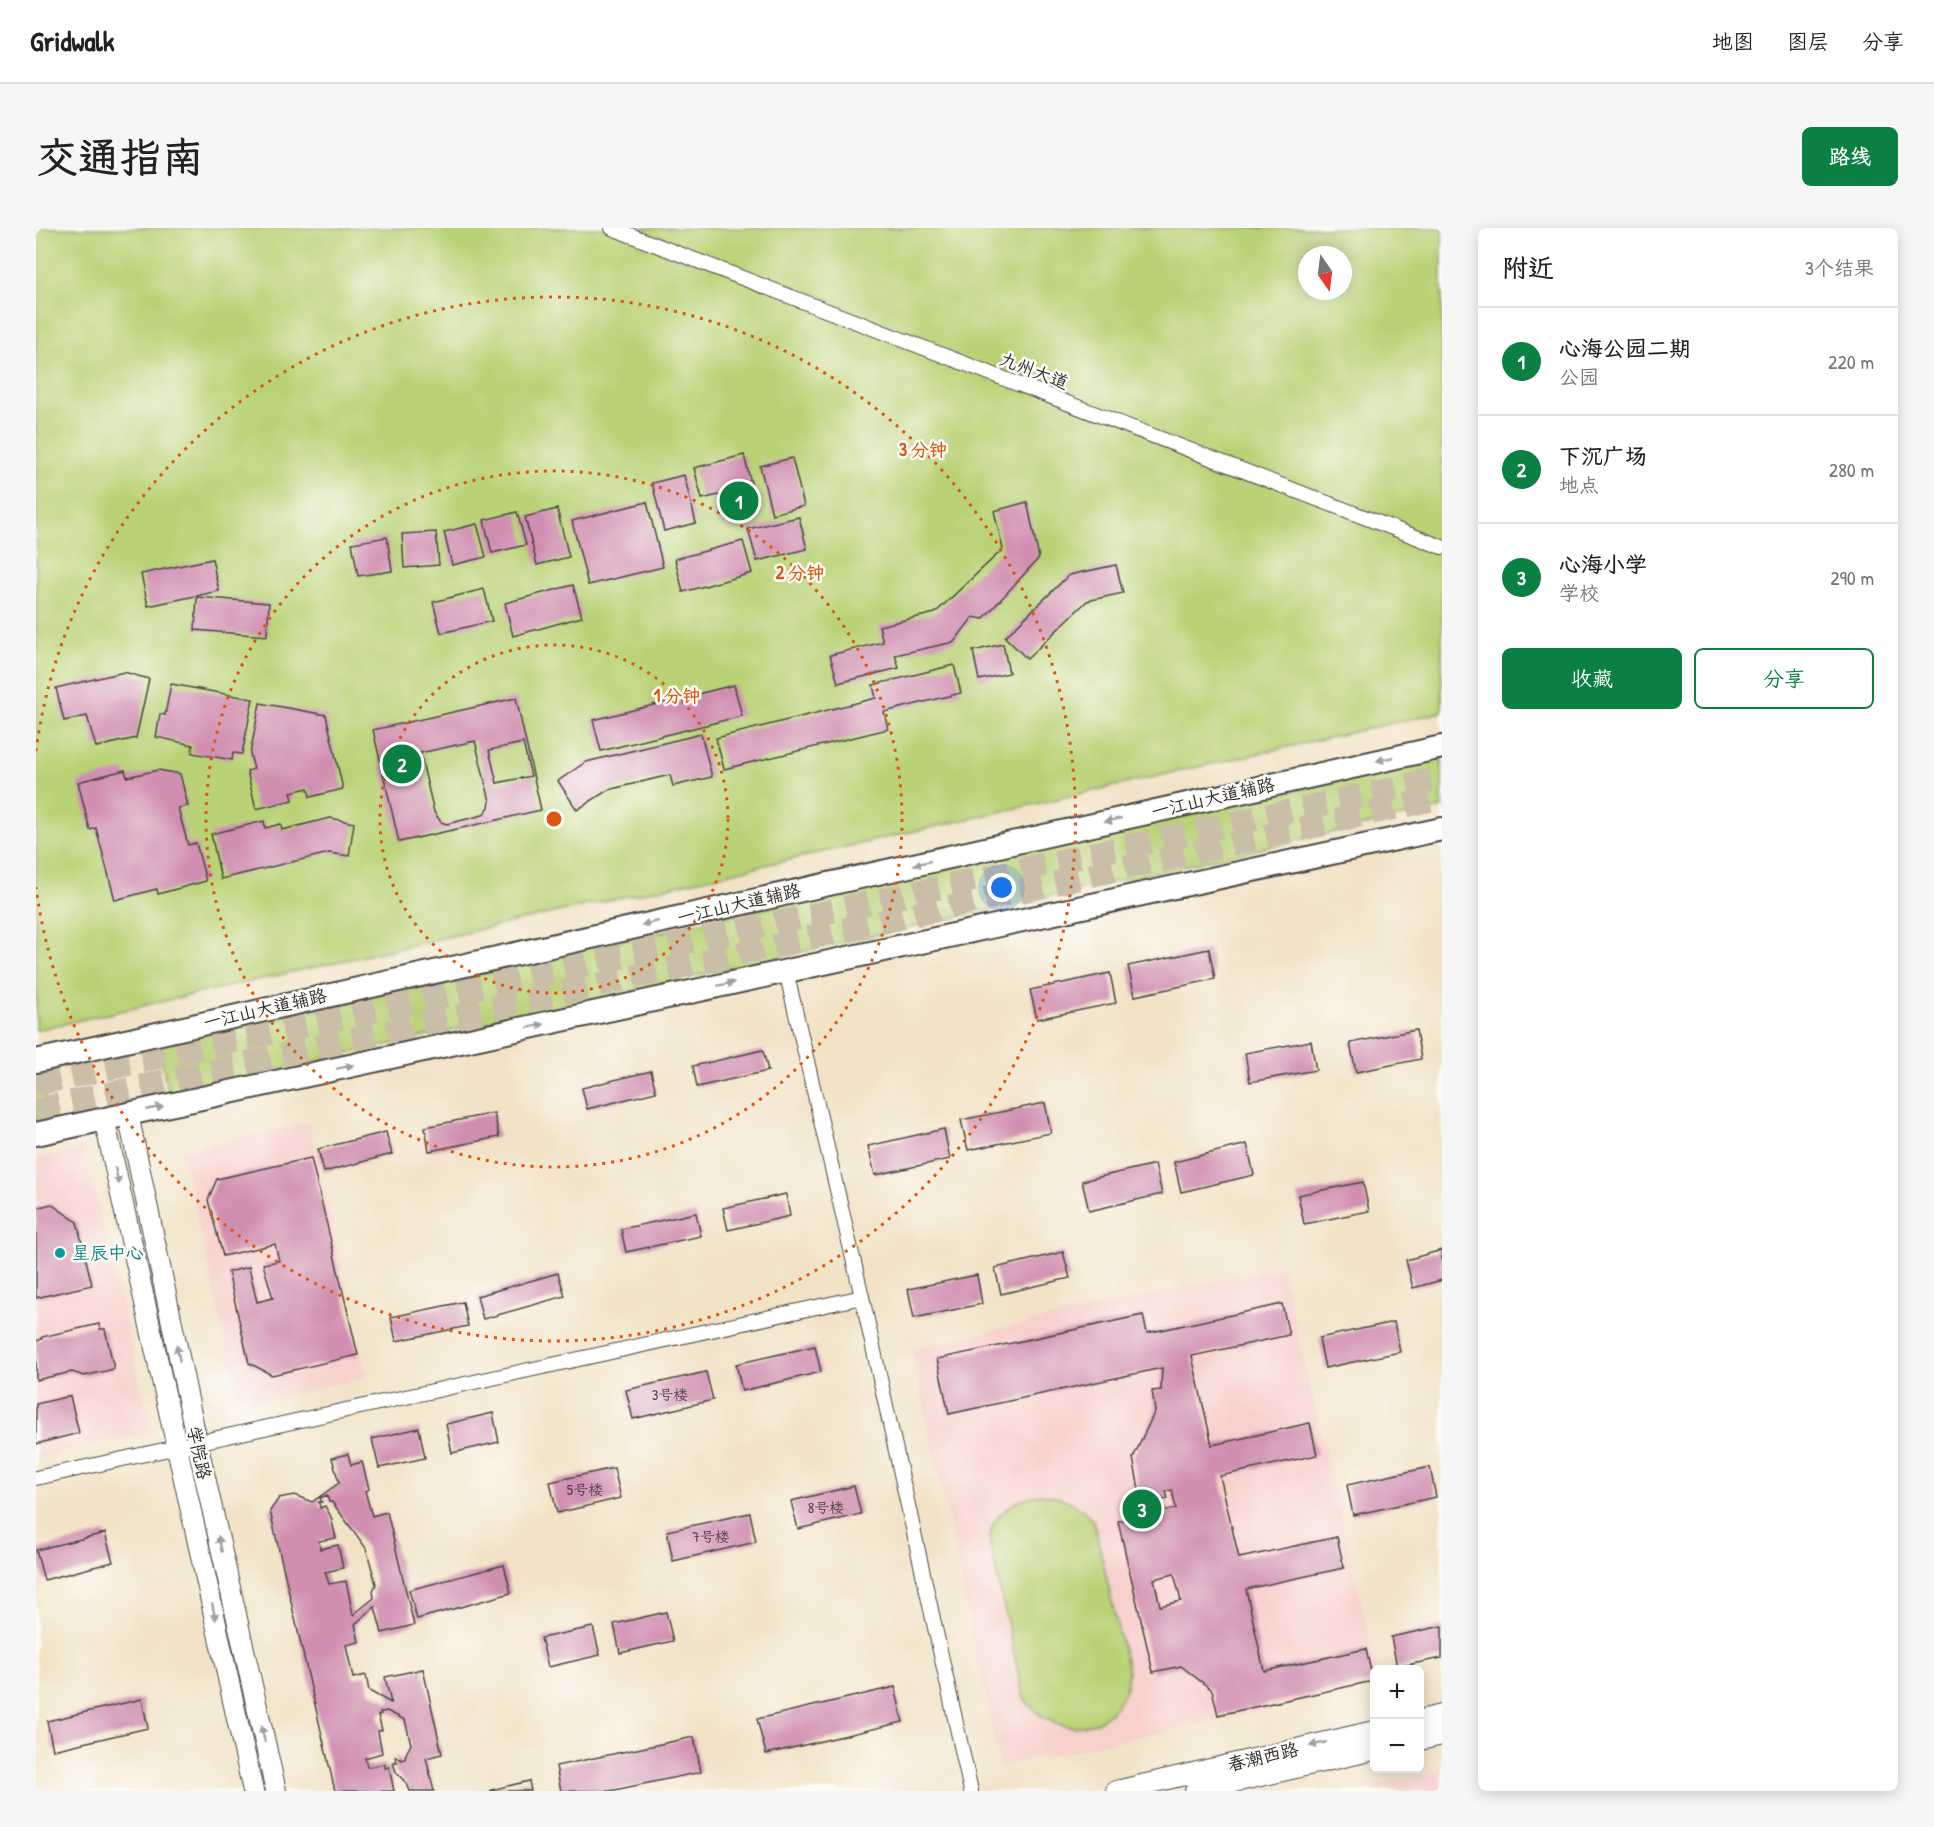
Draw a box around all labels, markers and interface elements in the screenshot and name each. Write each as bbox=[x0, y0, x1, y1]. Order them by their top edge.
text: Gridwalk bbox=[30, 22, 114, 60]
text: 地图 bbox=[1712, 27, 1754, 56]
text: 图层 bbox=[1787, 27, 1829, 56]
text: 分享 bbox=[1862, 27, 1904, 56]
button: 路线 bbox=[1802, 127, 1898, 186]
text: 交通指南 bbox=[36, 128, 204, 185]
north arrow bbox=[1298, 246, 1352, 300]
text: 附近 bbox=[1502, 250, 1554, 285]
text: 3个结果 bbox=[1805, 254, 1874, 281]
text: 心海公园二期 bbox=[1559, 333, 1691, 363]
street label: 九州大道 bbox=[996, 346, 1072, 395]
text: 1 bbox=[1518, 348, 1525, 375]
text: 220 m bbox=[1828, 348, 1874, 375]
text: 公园 bbox=[1559, 363, 1599, 390]
text: 3 分钟 bbox=[899, 437, 947, 462]
text: 下沉广场 bbox=[1559, 441, 1647, 471]
text: 2 bbox=[1517, 456, 1526, 483]
text: 280 m bbox=[1829, 456, 1874, 483]
text: 地点 bbox=[1559, 471, 1599, 498]
pin: 1 bbox=[720, 478, 758, 524]
text: 心海小学 bbox=[1559, 549, 1647, 579]
text: 2 分钟 bbox=[776, 560, 824, 585]
text: 3 bbox=[1517, 564, 1526, 591]
text: 290 m bbox=[1830, 564, 1874, 591]
text: 学校 bbox=[1559, 579, 1599, 606]
button: 收藏 bbox=[1502, 648, 1682, 709]
button: 分享 bbox=[1694, 648, 1874, 709]
text: 1 分钟 bbox=[654, 683, 700, 708]
pin: 2 bbox=[382, 742, 422, 786]
one-way arrow bbox=[1376, 755, 1394, 765]
street label: 一江山大道辅路 bbox=[1149, 771, 1277, 824]
centre of rings bbox=[544, 809, 564, 829]
one-way arrow bbox=[1103, 816, 1122, 825]
one-way arrow bbox=[913, 858, 932, 868]
your location bbox=[987, 873, 1016, 902]
street label: 一江山大道辅路 bbox=[675, 877, 803, 930]
one-way arrow bbox=[641, 919, 659, 929]
one-way arrow bbox=[717, 979, 736, 989]
street label: 一江山大道辅路 bbox=[201, 982, 329, 1035]
one-way arrow bbox=[527, 1020, 545, 1030]
one-way arrow bbox=[336, 1062, 355, 1071]
one-way arrow bbox=[146, 1103, 164, 1113]
one-way arrow bbox=[112, 1166, 122, 1185]
place label: 星辰中心 bbox=[72, 1240, 144, 1265]
marker: 星辰中心 bbox=[53, 1246, 67, 1260]
one-way arrow bbox=[173, 1344, 182, 1363]
house number: 3号楼 bbox=[652, 1384, 688, 1405]
street label: 学院路 bbox=[182, 1424, 217, 1482]
house number: 5号楼 bbox=[567, 1479, 603, 1500]
pin: 3 bbox=[1122, 1486, 1162, 1532]
house number: 8号楼 bbox=[808, 1497, 844, 1518]
house number: 7号楼 bbox=[692, 1526, 730, 1547]
one-way arrow bbox=[214, 1535, 224, 1553]
one-way arrow bbox=[209, 1603, 219, 1621]
map controls bbox=[1370, 1665, 1424, 1773]
button: + bbox=[1370, 1665, 1424, 1719]
button: − bbox=[1370, 1719, 1424, 1773]
one-way arrow bbox=[258, 1724, 267, 1743]
street label: 春潮西路 bbox=[1225, 1736, 1301, 1777]
one-way arrow bbox=[1308, 1740, 1327, 1749]

